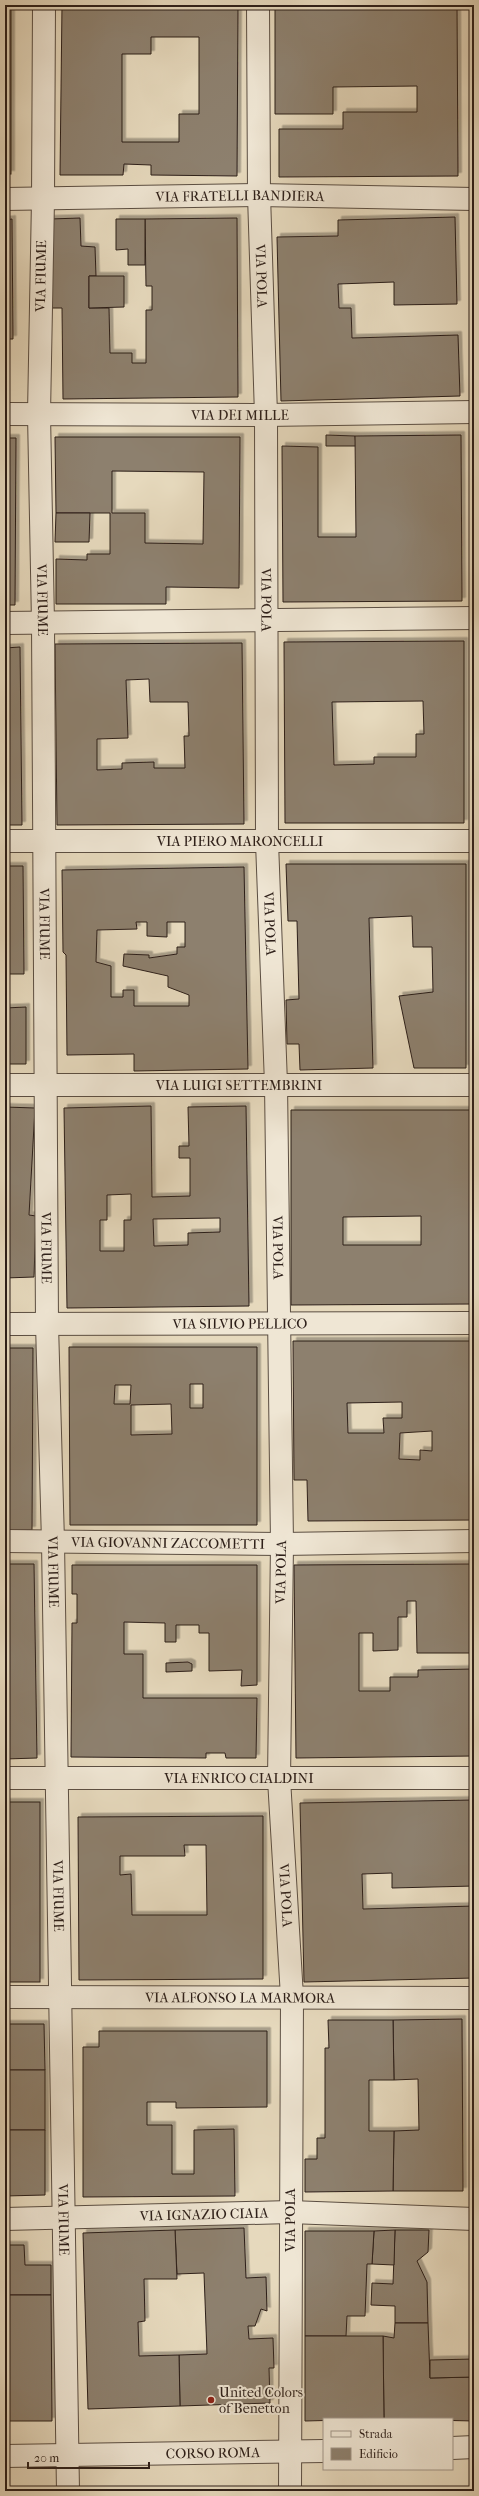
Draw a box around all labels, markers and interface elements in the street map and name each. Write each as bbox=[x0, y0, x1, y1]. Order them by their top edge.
street label: VIA FRATELLI BANDIERA bbox=[154, 186, 326, 205]
street label: VIA FIUME bbox=[32, 239, 50, 313]
street label: VIA POLA bbox=[252, 243, 271, 309]
street label: VIA DEI MILLE bbox=[190, 406, 290, 424]
street label: VIA FIUME bbox=[33, 563, 52, 636]
street label: VIA POLA bbox=[258, 567, 275, 633]
street label: VIA PIERO MARONCELLI bbox=[156, 833, 324, 850]
street label: VIA FIUME bbox=[36, 887, 53, 960]
street label: VIA POLA bbox=[260, 891, 280, 957]
street label: VIA LUIGI SETTEMBRINI bbox=[155, 1077, 323, 1094]
street label: VIA FIUME bbox=[38, 1211, 55, 1284]
street label: VIA POLA bbox=[269, 1215, 287, 1281]
street label: VIA SILVIO PELLICO bbox=[172, 1315, 307, 1332]
street label: VIA GIOVANNI ZACCOMETTI bbox=[70, 1533, 266, 1552]
street label: VIA FIUME bbox=[44, 1535, 63, 1608]
street label: VIA POLA bbox=[272, 1539, 290, 1605]
street label: VIA ENRICO CIALDINI bbox=[163, 1770, 314, 1787]
street label: VIA FIUME bbox=[50, 1859, 68, 1932]
street label: VIA POLA bbox=[275, 1862, 296, 1929]
street label: VIA ALFONSO LA MARMORA bbox=[144, 1989, 336, 2006]
street label: VIA FIUME bbox=[55, 2183, 73, 2256]
street label: VIA POLA bbox=[282, 2187, 299, 2253]
street label: VIA IGNAZIO CIAIA bbox=[138, 2204, 269, 2224]
place label: United Colors of Benetton bbox=[219, 2384, 303, 2417]
marker: United Colors of Benetton bbox=[206, 2395, 216, 2405]
legend bbox=[323, 2418, 453, 2470]
text: Strada bbox=[359, 2427, 393, 2441]
street label: CORSO ROMA bbox=[166, 2443, 261, 2462]
scale bar bbox=[28, 2444, 149, 2470]
text: Edificio bbox=[359, 2447, 398, 2461]
text: 20 m bbox=[34, 2451, 59, 2465]

